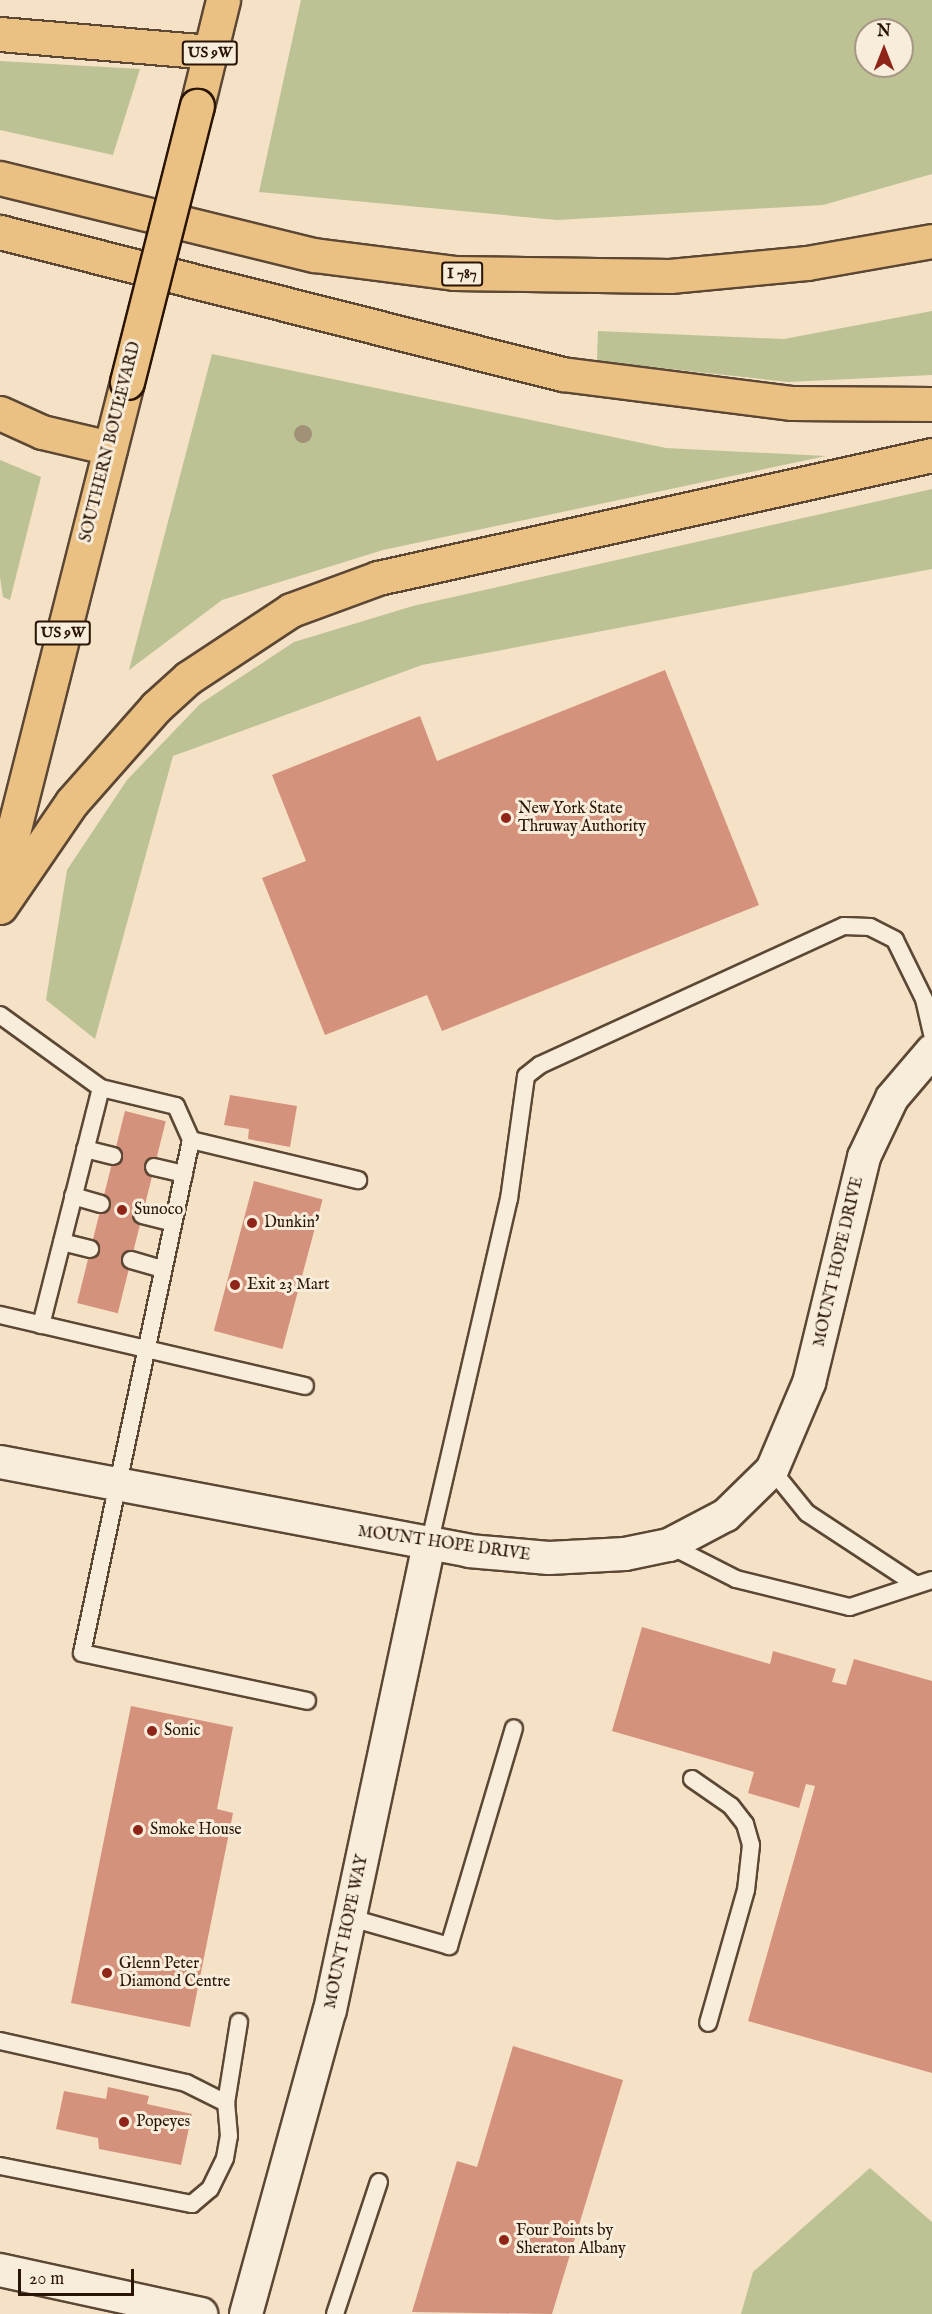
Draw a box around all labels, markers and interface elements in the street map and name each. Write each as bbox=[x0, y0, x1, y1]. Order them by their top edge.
north arrow bbox=[854, 18, 914, 78]
text: N bbox=[877, 22, 891, 42]
road number: US 9W bbox=[182, 41, 238, 65]
road number: I 787 bbox=[441, 262, 483, 286]
street label: SOUTHERN BOULEVARD bbox=[77, 340, 145, 544]
road number: US 9W bbox=[34, 621, 92, 645]
place label: New York State Thruway Authority bbox=[518, 799, 646, 837]
marker: New York State Thruway Authority bbox=[499, 811, 513, 825]
street label: MOUNT HOPE DRIVE bbox=[810, 1175, 868, 1349]
place label: Sunoco bbox=[134, 1200, 183, 1220]
marker: Sunoco bbox=[115, 1203, 129, 1217]
place label: Dunkin' bbox=[264, 1213, 319, 1233]
marker: Dunkin' bbox=[245, 1216, 259, 1230]
place label: Exit 23 Mart bbox=[247, 1275, 329, 1295]
marker: Exit 23 Mart bbox=[228, 1278, 242, 1292]
street label: MOUNT HOPE DRIVE bbox=[356, 1522, 532, 1566]
place label: Sonic bbox=[164, 1721, 200, 1741]
marker: Sonic bbox=[145, 1724, 159, 1738]
place label: Smoke House bbox=[150, 1820, 242, 1840]
marker: Smoke House bbox=[131, 1823, 145, 1837]
street label: MOUNT HOPE WAY bbox=[321, 1853, 373, 2011]
place label: Glenn Peter Diamond Centre bbox=[119, 1954, 230, 1992]
marker: Glenn Peter Diamond Centre bbox=[100, 1966, 114, 1980]
place label: Popeyes bbox=[136, 2112, 190, 2132]
marker: Popeyes bbox=[117, 2115, 131, 2129]
place label: Four Points by Sheraton Albany bbox=[516, 2221, 626, 2259]
marker: Four Points by Sheraton Albany bbox=[497, 2233, 511, 2247]
scale bar bbox=[21, 2257, 136, 2295]
text: 20 m bbox=[29, 2268, 64, 2291]

